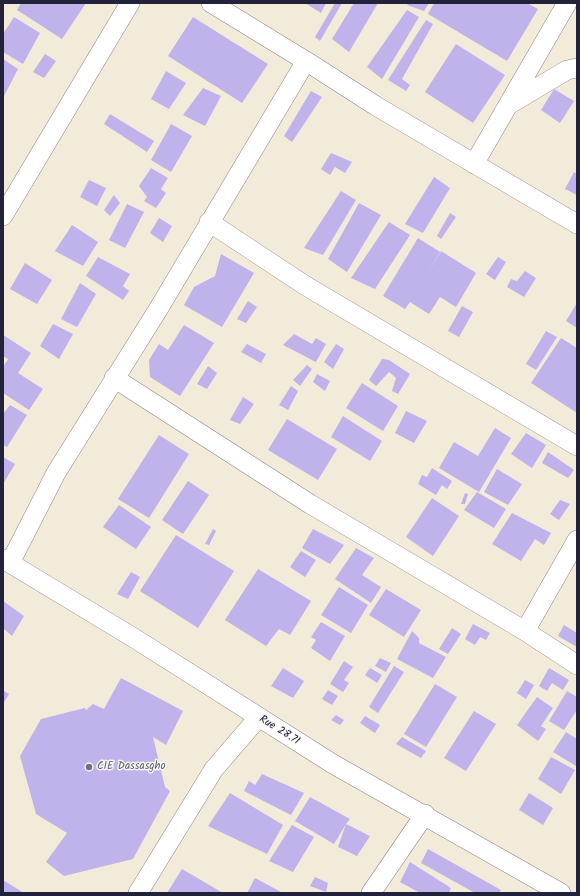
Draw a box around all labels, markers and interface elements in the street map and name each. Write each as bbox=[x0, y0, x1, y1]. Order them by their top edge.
street label: Rue 28.71 bbox=[256, 713, 302, 749]
place label: CIE Dassasgho bbox=[97, 760, 165, 774]
marker: CIE Dassasgho bbox=[84, 762, 94, 772]

